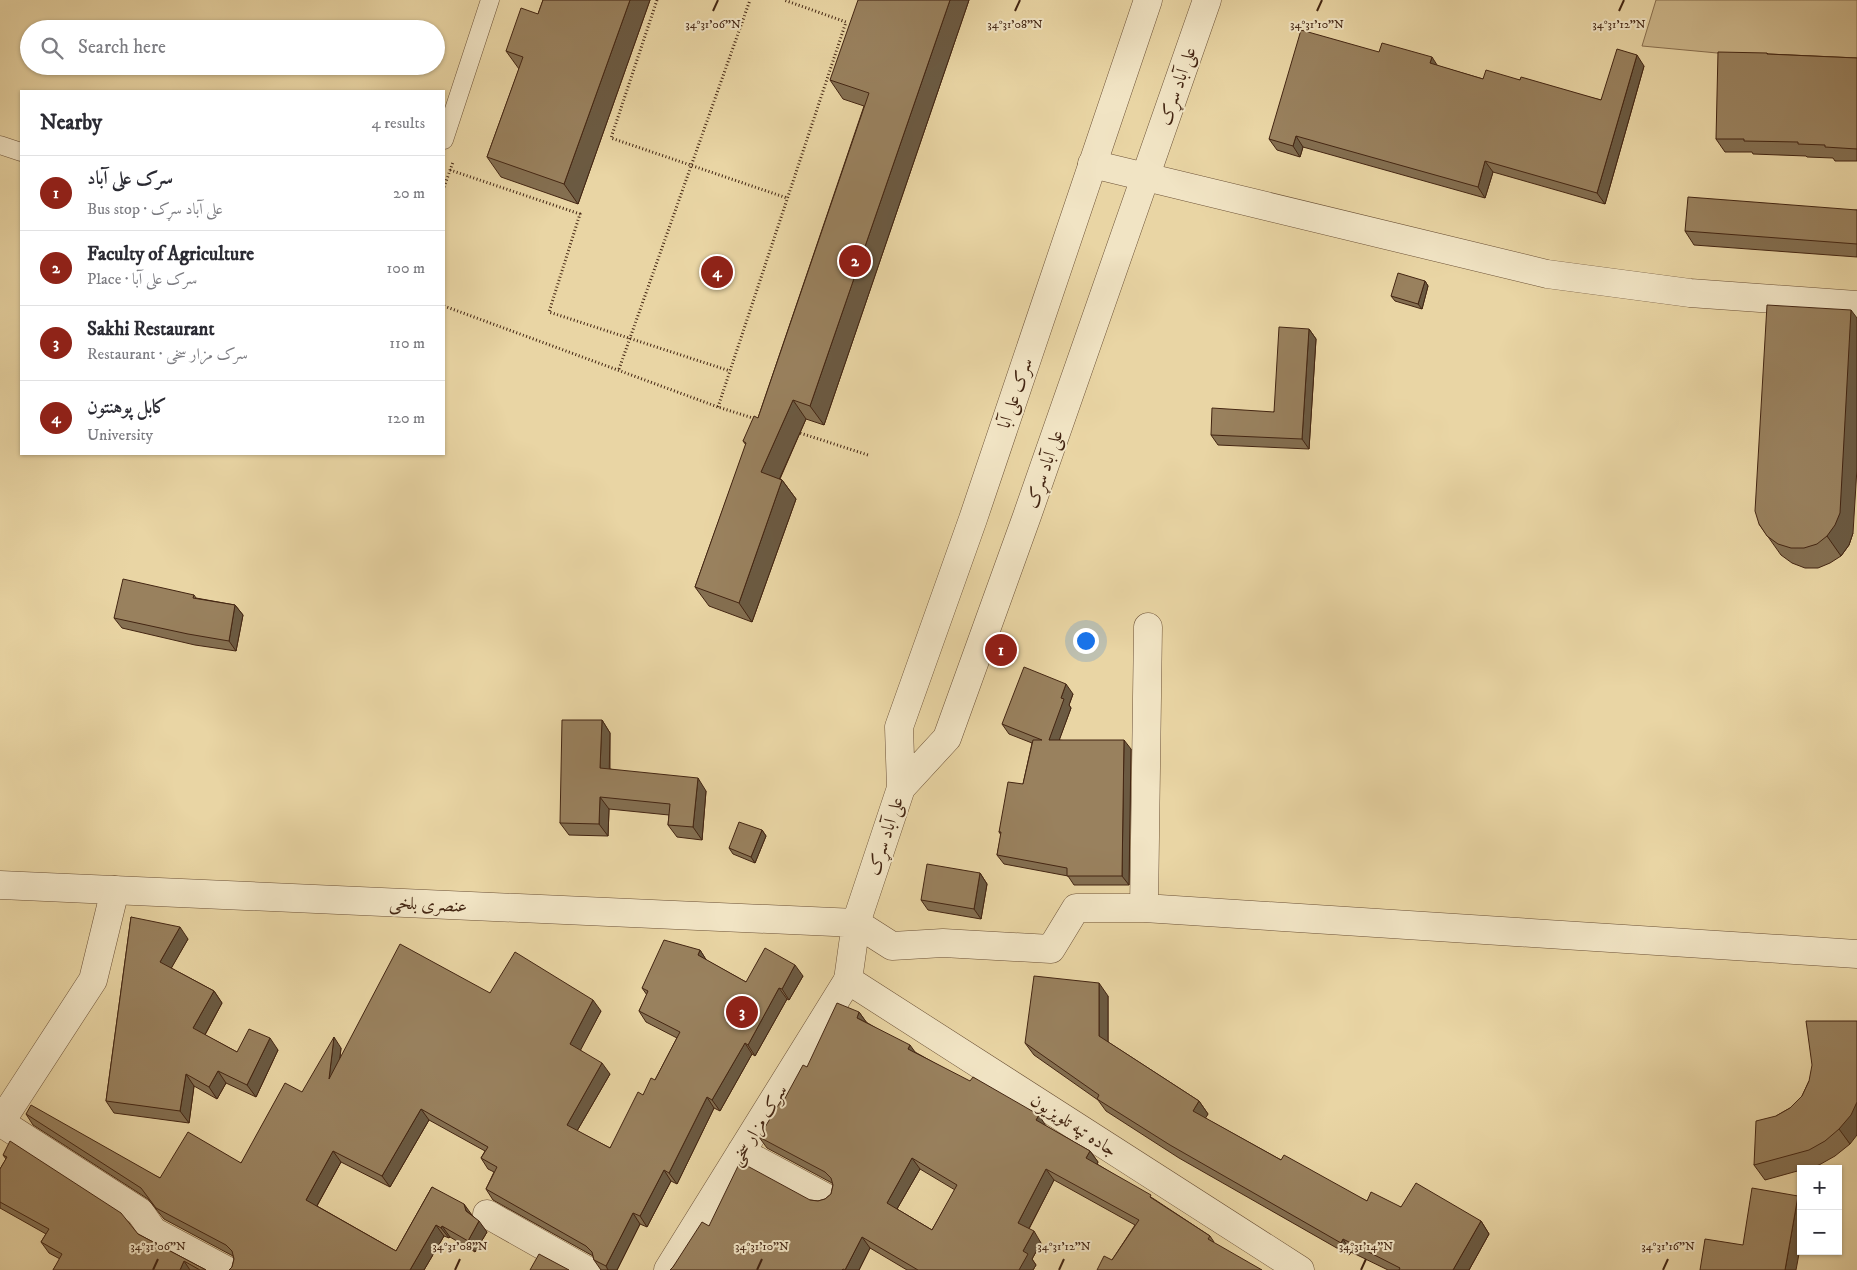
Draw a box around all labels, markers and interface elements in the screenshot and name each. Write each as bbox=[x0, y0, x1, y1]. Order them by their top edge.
text: 34°31'06"N bbox=[685, 17, 741, 32]
text: 34°31'08"N bbox=[987, 17, 1043, 32]
text: 34°31'10"N bbox=[1290, 17, 1344, 32]
text: 34°31'12"N bbox=[1592, 17, 1646, 32]
search box bbox=[20, 20, 445, 75]
icon: search bbox=[38, 34, 66, 62]
text: Search here bbox=[78, 36, 166, 59]
street label: علی آباد سړک bbox=[1154, 44, 1203, 129]
text: Nearby bbox=[40, 110, 102, 136]
text: 4 results bbox=[372, 113, 425, 133]
text: سرک علی آباد bbox=[87, 167, 173, 190]
text: 1 bbox=[53, 183, 59, 203]
text: 20 m bbox=[393, 183, 425, 203]
text: Bus stop · علی آباد سړک bbox=[87, 199, 223, 219]
pin: 2 bbox=[839, 242, 871, 280]
text: Faculty of Agriculture bbox=[87, 243, 254, 266]
pin: 4 bbox=[701, 253, 733, 291]
text: 2 bbox=[52, 258, 60, 278]
text: 100 m bbox=[387, 258, 425, 278]
text: Place · سرک علی آبا bbox=[87, 269, 197, 289]
text: Sakhi Restaurant bbox=[87, 318, 215, 341]
text: 3 bbox=[53, 333, 59, 353]
text: 110 m bbox=[389, 333, 425, 353]
text: Restaurant · سرک مزار سخی bbox=[87, 344, 248, 364]
street label: سرک علی آبا bbox=[994, 355, 1039, 432]
text: کابل پوهنتون bbox=[87, 396, 167, 419]
text: 4 bbox=[51, 408, 61, 428]
text: 120 m bbox=[387, 408, 425, 428]
text: University bbox=[87, 425, 153, 445]
street label: علی آباد سړک bbox=[1021, 427, 1070, 512]
your location bbox=[1073, 628, 1099, 654]
pin: 1 bbox=[985, 631, 1017, 669]
street label: علی آباد سړک bbox=[863, 794, 911, 879]
street label: عنصری بلخی bbox=[388, 892, 468, 918]
pin: 3 bbox=[726, 993, 758, 1031]
street label: سرک مزار سخی bbox=[725, 1081, 793, 1171]
street label: جاده تپه تلویزیون bbox=[1026, 1090, 1121, 1162]
map controls bbox=[1797, 1165, 1842, 1255]
button: + bbox=[1797, 1165, 1842, 1210]
button: − bbox=[1797, 1210, 1842, 1255]
text: 34°31'06"N bbox=[130, 1239, 186, 1254]
text: 34°31'08"N bbox=[432, 1239, 488, 1254]
text: 34°31'10"N bbox=[735, 1239, 789, 1254]
text: 34°31'12"N bbox=[1037, 1239, 1091, 1254]
text: 34°31'14"N bbox=[1339, 1239, 1393, 1254]
text: 34°31'16"N bbox=[1641, 1239, 1695, 1254]

